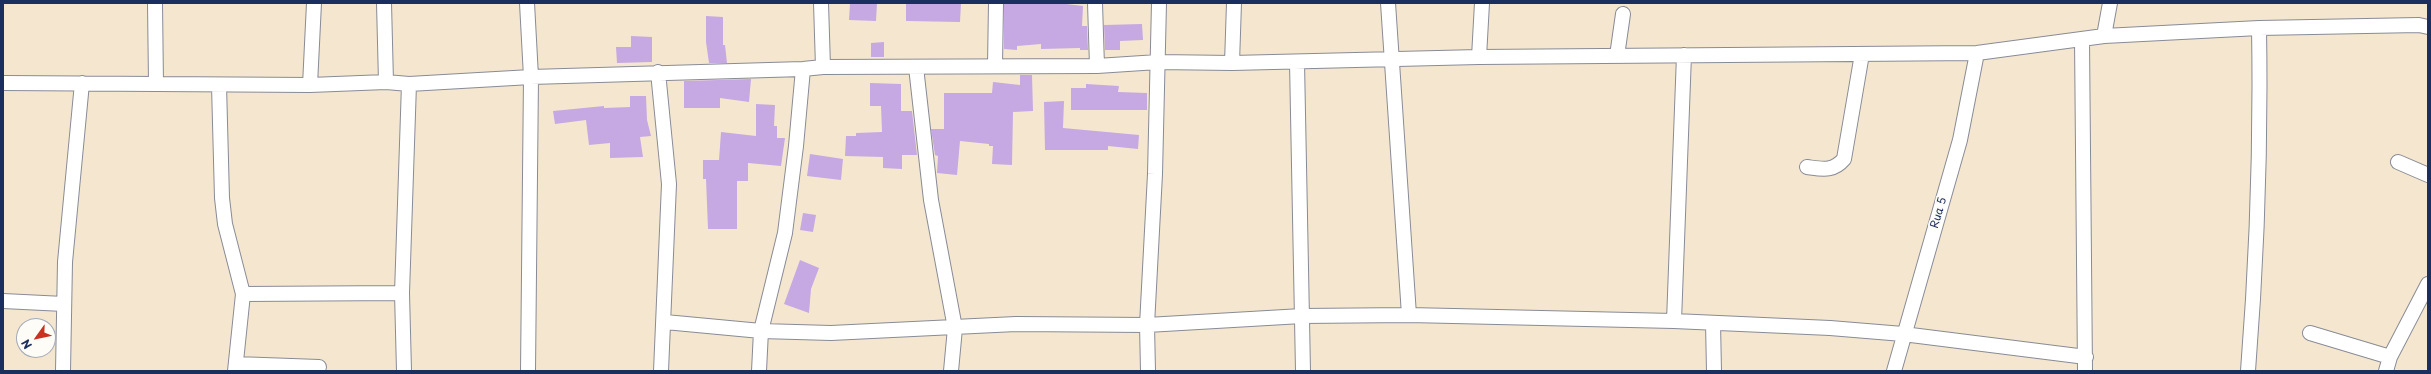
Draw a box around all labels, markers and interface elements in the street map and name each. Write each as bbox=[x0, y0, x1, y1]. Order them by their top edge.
street label: Rua 5 bbox=[1928, 196, 1950, 230]
north arrow bbox=[16, 318, 56, 358]
text: N bbox=[17, 336, 36, 353]

